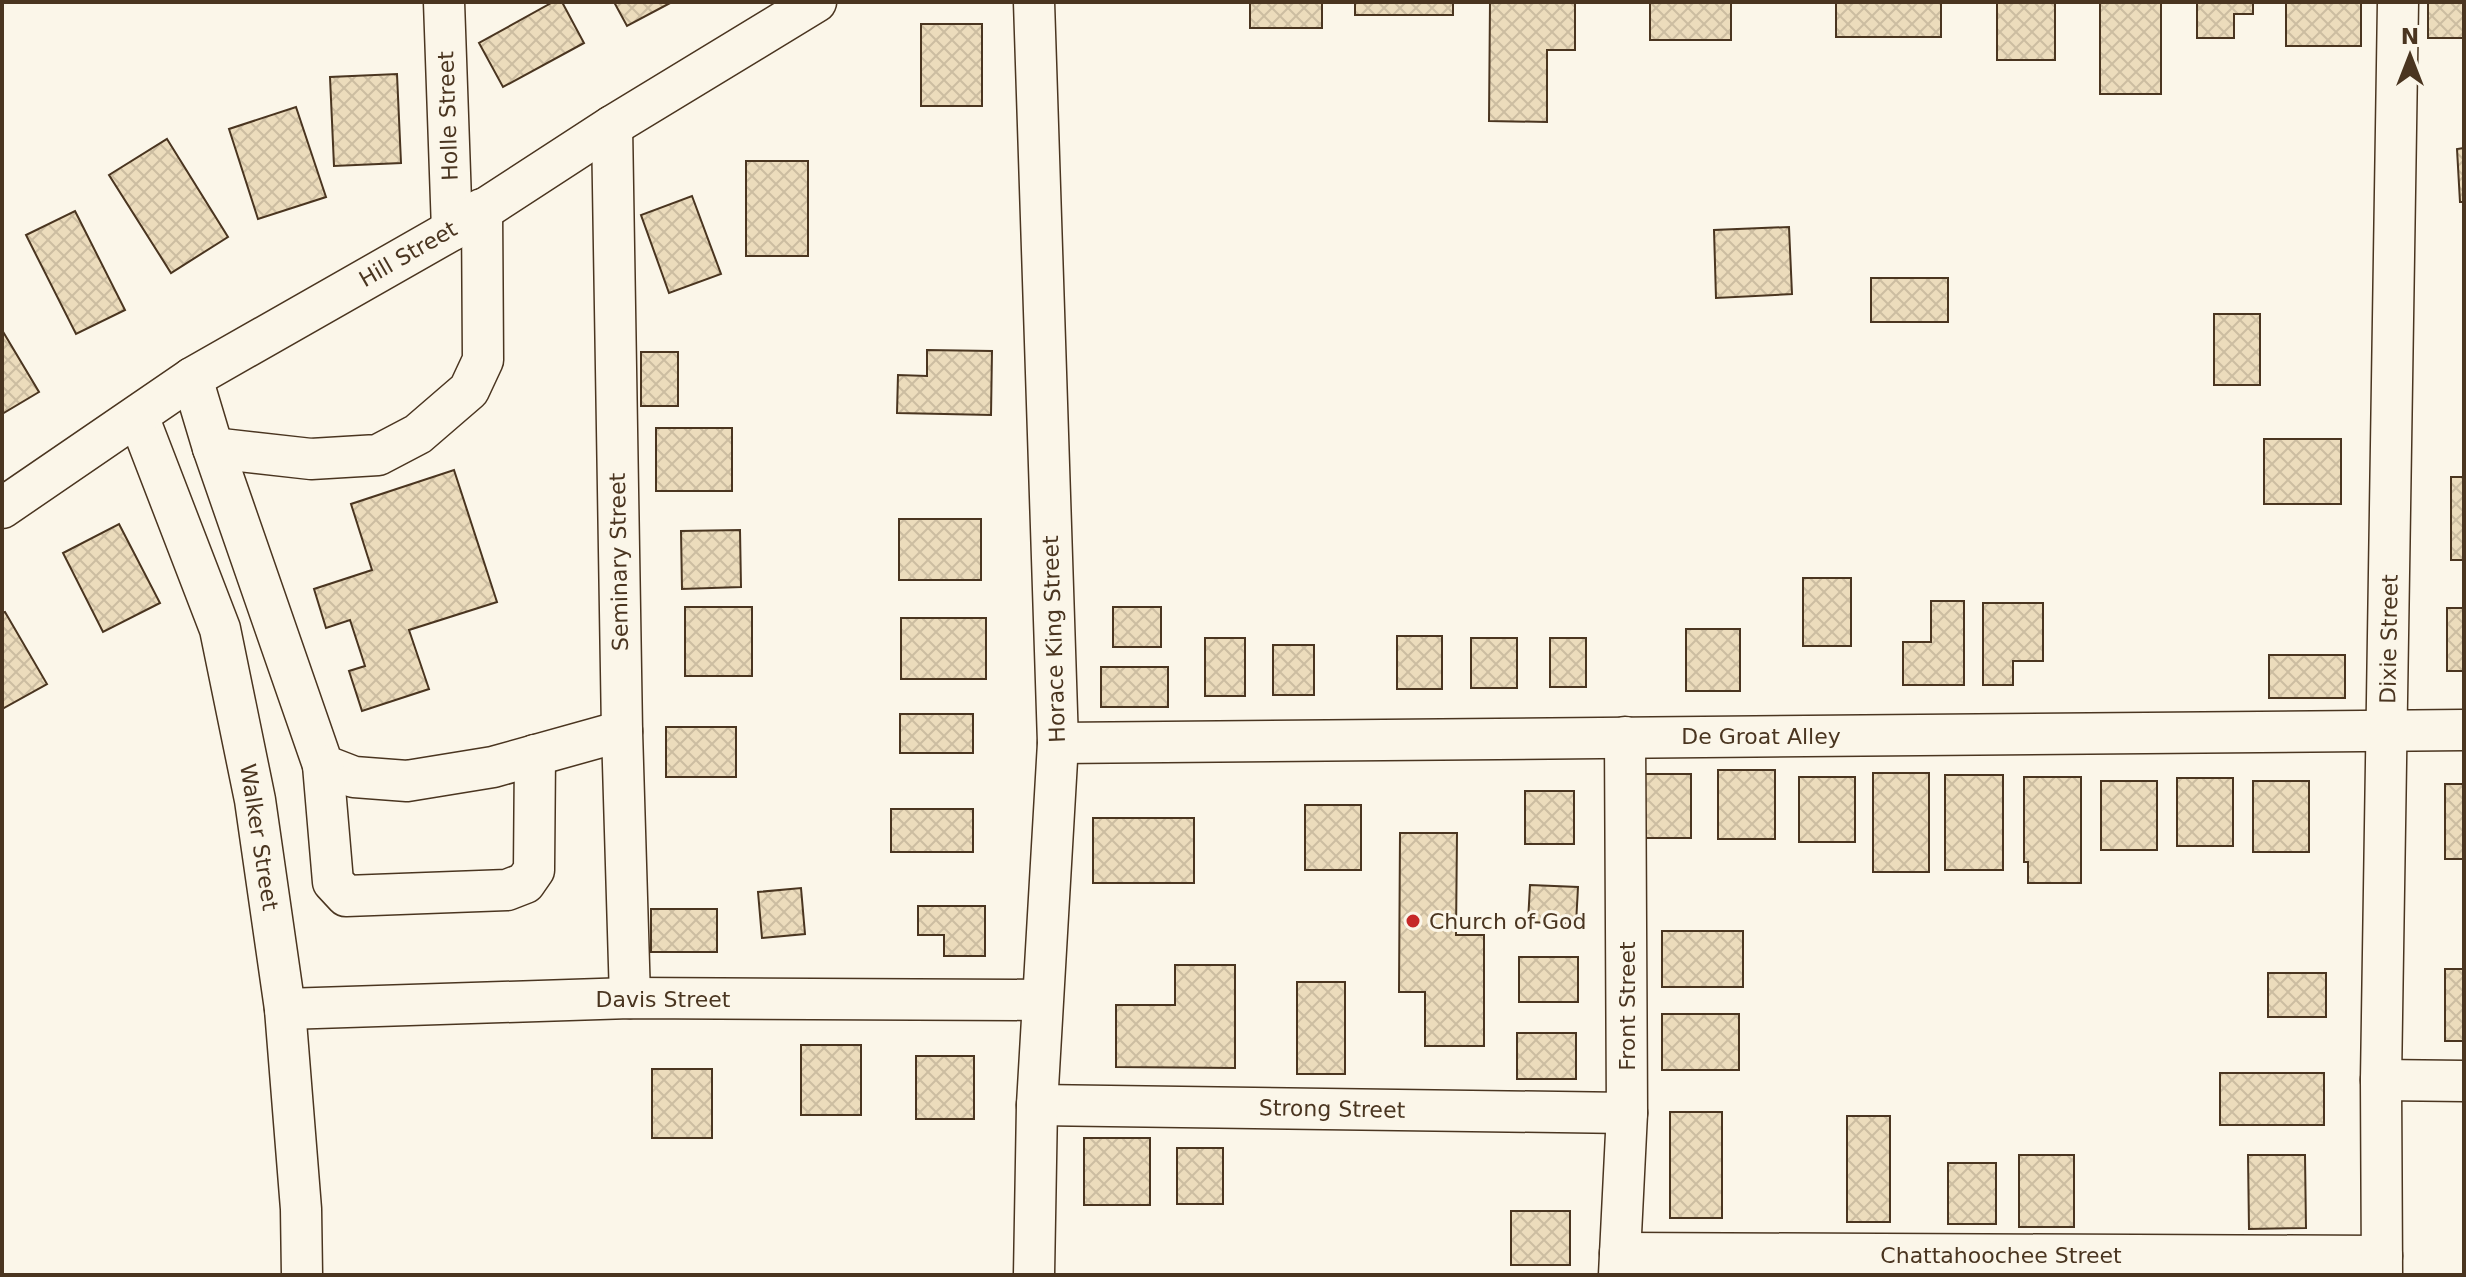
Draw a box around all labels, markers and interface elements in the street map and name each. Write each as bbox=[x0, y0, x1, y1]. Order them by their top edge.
north arrow bbox=[2370, 16, 2450, 96]
text: N bbox=[2401, 24, 2419, 49]
street label: Holle Street bbox=[433, 50, 463, 181]
street label: Hill Street bbox=[355, 216, 462, 292]
street label: Seminary Street bbox=[605, 472, 633, 651]
street label: Horace King Street bbox=[1038, 535, 1070, 743]
street label: Dixie Street bbox=[2375, 574, 2403, 704]
street label: De Groat Alley bbox=[1681, 724, 1841, 749]
street label: Walker Street bbox=[235, 762, 283, 913]
place label: Church of God bbox=[1429, 909, 1587, 934]
marker: Church of God bbox=[1404, 912, 1422, 930]
street label: Front Street bbox=[1615, 941, 1640, 1071]
street label: Davis Street bbox=[596, 987, 731, 1012]
street label: Strong Street bbox=[1259, 1095, 1406, 1123]
street label: Chattahoochee Street bbox=[1880, 1243, 2122, 1268]

